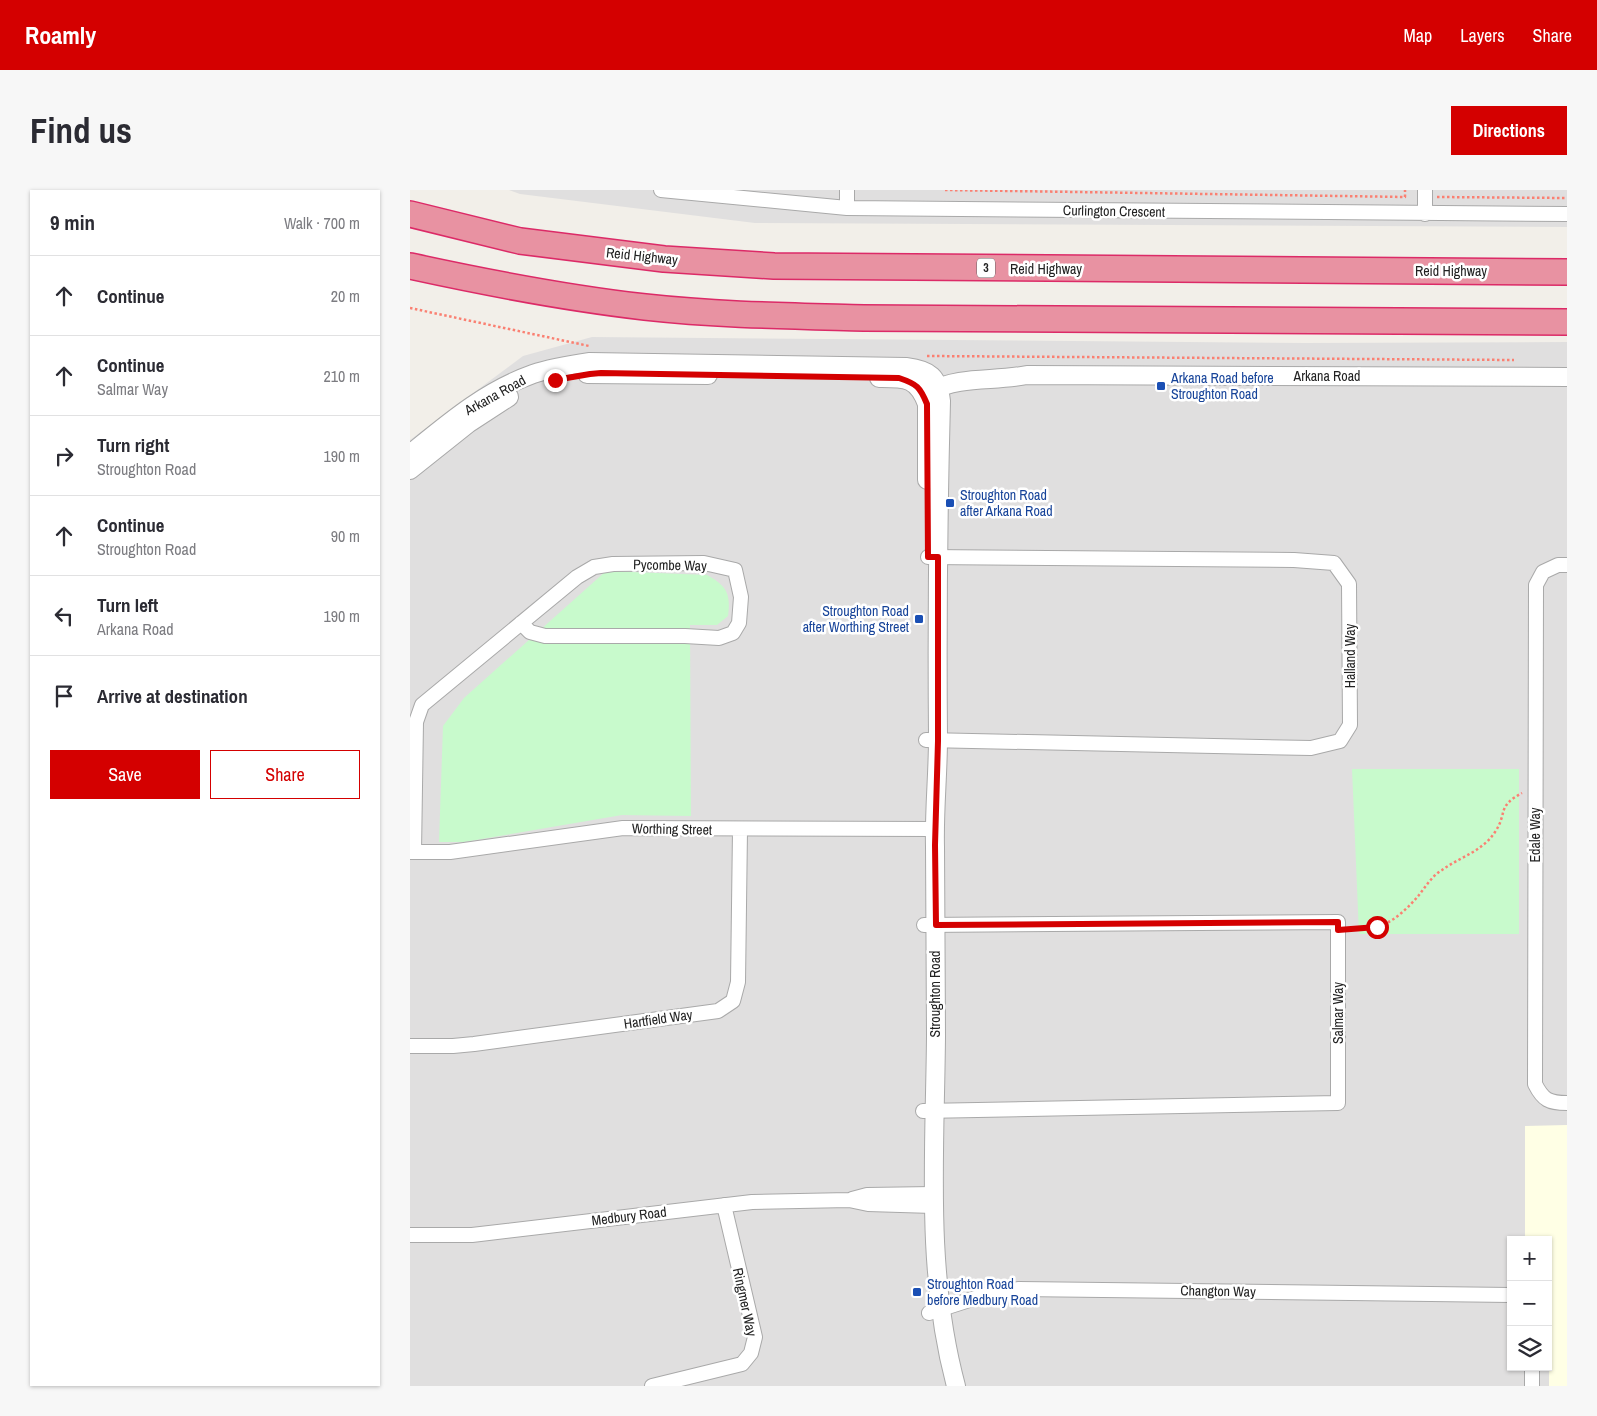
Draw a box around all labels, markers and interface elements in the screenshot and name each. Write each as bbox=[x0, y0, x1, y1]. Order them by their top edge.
text: Roamly bbox=[25, 19, 96, 51]
text: Map bbox=[1404, 23, 1432, 48]
text: Layers bbox=[1460, 23, 1505, 48]
text: Share bbox=[1533, 23, 1572, 48]
button: Directions bbox=[1451, 106, 1567, 155]
text: Find us bbox=[30, 107, 132, 154]
street label: Curlington Crescent bbox=[1063, 201, 1165, 221]
text: 9 min bbox=[50, 208, 95, 237]
text: Walk · 700 m bbox=[284, 212, 360, 234]
street label: Reid Highway bbox=[605, 243, 679, 269]
road number: 3 bbox=[977, 258, 995, 278]
street label: Reid Highway bbox=[1010, 260, 1082, 278]
street label: Reid Highway bbox=[1415, 262, 1487, 280]
icon: ahead bbox=[50, 282, 78, 310]
text: Continue bbox=[97, 283, 165, 309]
text: 20 m bbox=[331, 285, 360, 307]
text: Continue bbox=[97, 352, 165, 378]
icon: ahead bbox=[50, 362, 78, 390]
text: 210 m bbox=[324, 365, 360, 387]
street label: Arkana Road bbox=[1292, 367, 1361, 385]
route end bbox=[544, 369, 567, 392]
place label: Arkana Road before Stroughton Road bbox=[1170, 369, 1274, 403]
street label: Arkana Road bbox=[460, 371, 529, 420]
text: Salmar Way bbox=[97, 378, 168, 400]
marker: Arkana Road before Stroughton Road bbox=[1155, 380, 1167, 392]
text: Turn right bbox=[97, 432, 169, 458]
icon: right bbox=[50, 442, 78, 470]
text: 190 m bbox=[324, 445, 360, 467]
text: Stroughton Road bbox=[97, 458, 196, 480]
place label: Stroughton Road after Arkana Road bbox=[960, 486, 1053, 520]
marker: Stroughton Road after Arkana Road bbox=[944, 497, 956, 509]
text: Continue bbox=[97, 512, 165, 538]
icon: ahead bbox=[50, 522, 78, 550]
text: 90 m bbox=[331, 525, 360, 547]
text: Stroughton Road bbox=[97, 538, 196, 560]
street label: Pycombe Way bbox=[633, 555, 707, 575]
text: Turn left bbox=[97, 592, 158, 618]
icon: left bbox=[50, 602, 78, 630]
place label: Stroughton Road after Worthing Street bbox=[803, 602, 909, 636]
text: 190 m bbox=[324, 605, 360, 627]
marker: Stroughton Road after Worthing Street bbox=[913, 613, 925, 625]
text: Arkana Road bbox=[97, 618, 174, 640]
street label: Halland Way bbox=[1341, 623, 1359, 688]
icon: arrive bbox=[50, 682, 78, 710]
text: Arrive at destination bbox=[97, 683, 248, 709]
button: Save bbox=[50, 750, 200, 799]
button: Share bbox=[210, 750, 360, 799]
street label: Edale Way bbox=[1526, 807, 1544, 863]
street label: Worthing Street bbox=[632, 819, 712, 839]
route start bbox=[1366, 916, 1389, 939]
street label: Stroughton Road bbox=[926, 951, 944, 1037]
street label: Salmar Way bbox=[1329, 982, 1347, 1044]
street label: Hartfield Way bbox=[623, 1005, 694, 1033]
street label: Medbury Road bbox=[591, 1202, 667, 1230]
map controls bbox=[1507, 1236, 1552, 1371]
button: + bbox=[1507, 1236, 1552, 1281]
street label: Ringmer Way bbox=[729, 1266, 761, 1338]
place label: Stroughton Road before Medbury Road bbox=[927, 1275, 1038, 1309]
street label: Changton Way bbox=[1180, 1281, 1256, 1301]
button: − bbox=[1507, 1281, 1552, 1326]
marker: Stroughton Road before Medbury Road bbox=[911, 1286, 923, 1298]
button: layers bbox=[1507, 1326, 1552, 1371]

